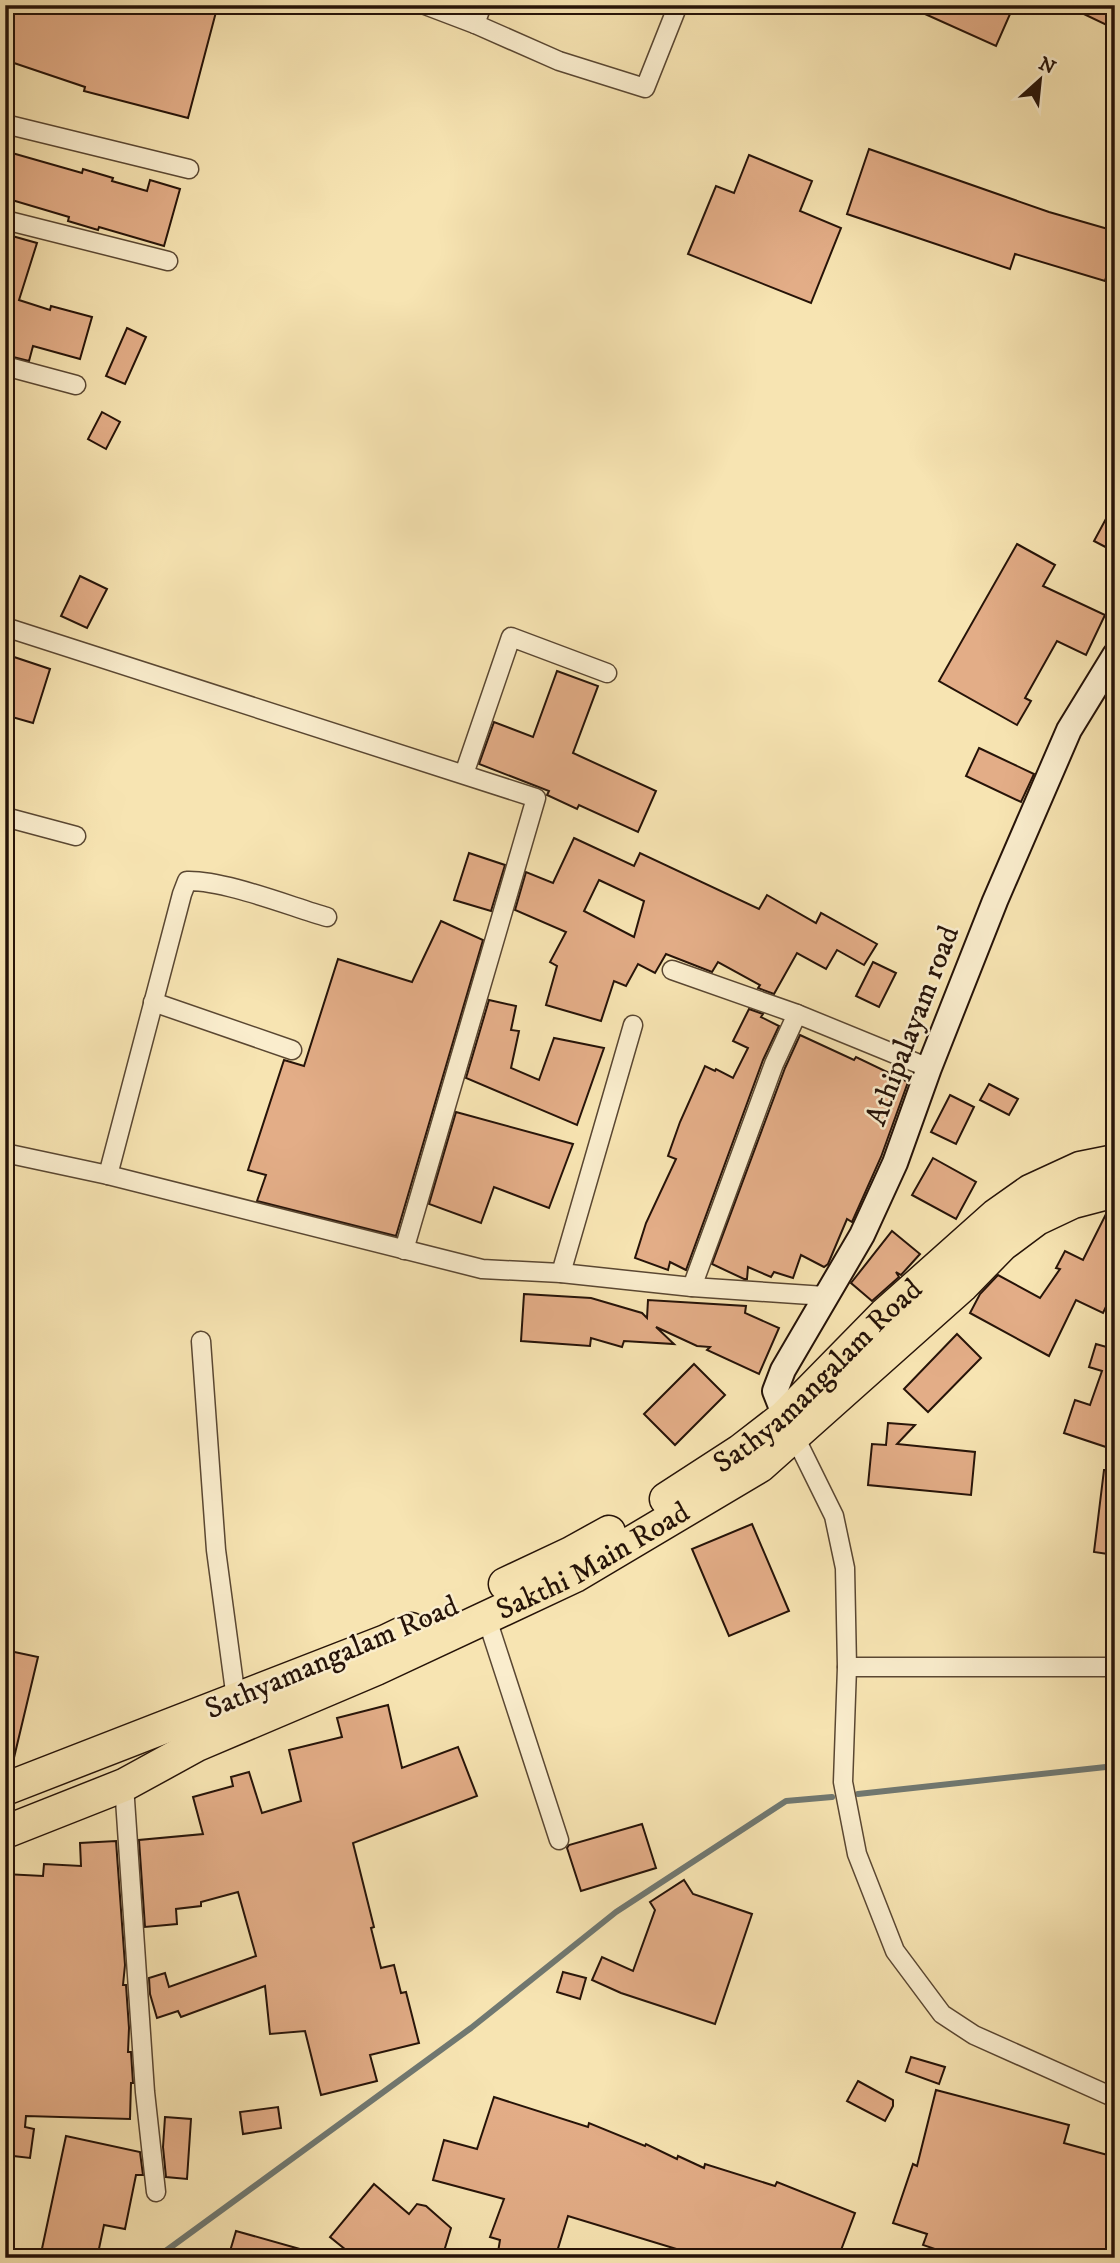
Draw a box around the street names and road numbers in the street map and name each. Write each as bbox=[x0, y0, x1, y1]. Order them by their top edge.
street label: Athipalayam road bbox=[858, 921, 968, 1131]
street label: Sathyamangalam Road bbox=[706, 1271, 930, 1482]
street label: Sakthi Main Road bbox=[490, 1494, 696, 1629]
street label: Sathyamangalam Road bbox=[200, 1588, 464, 1728]

